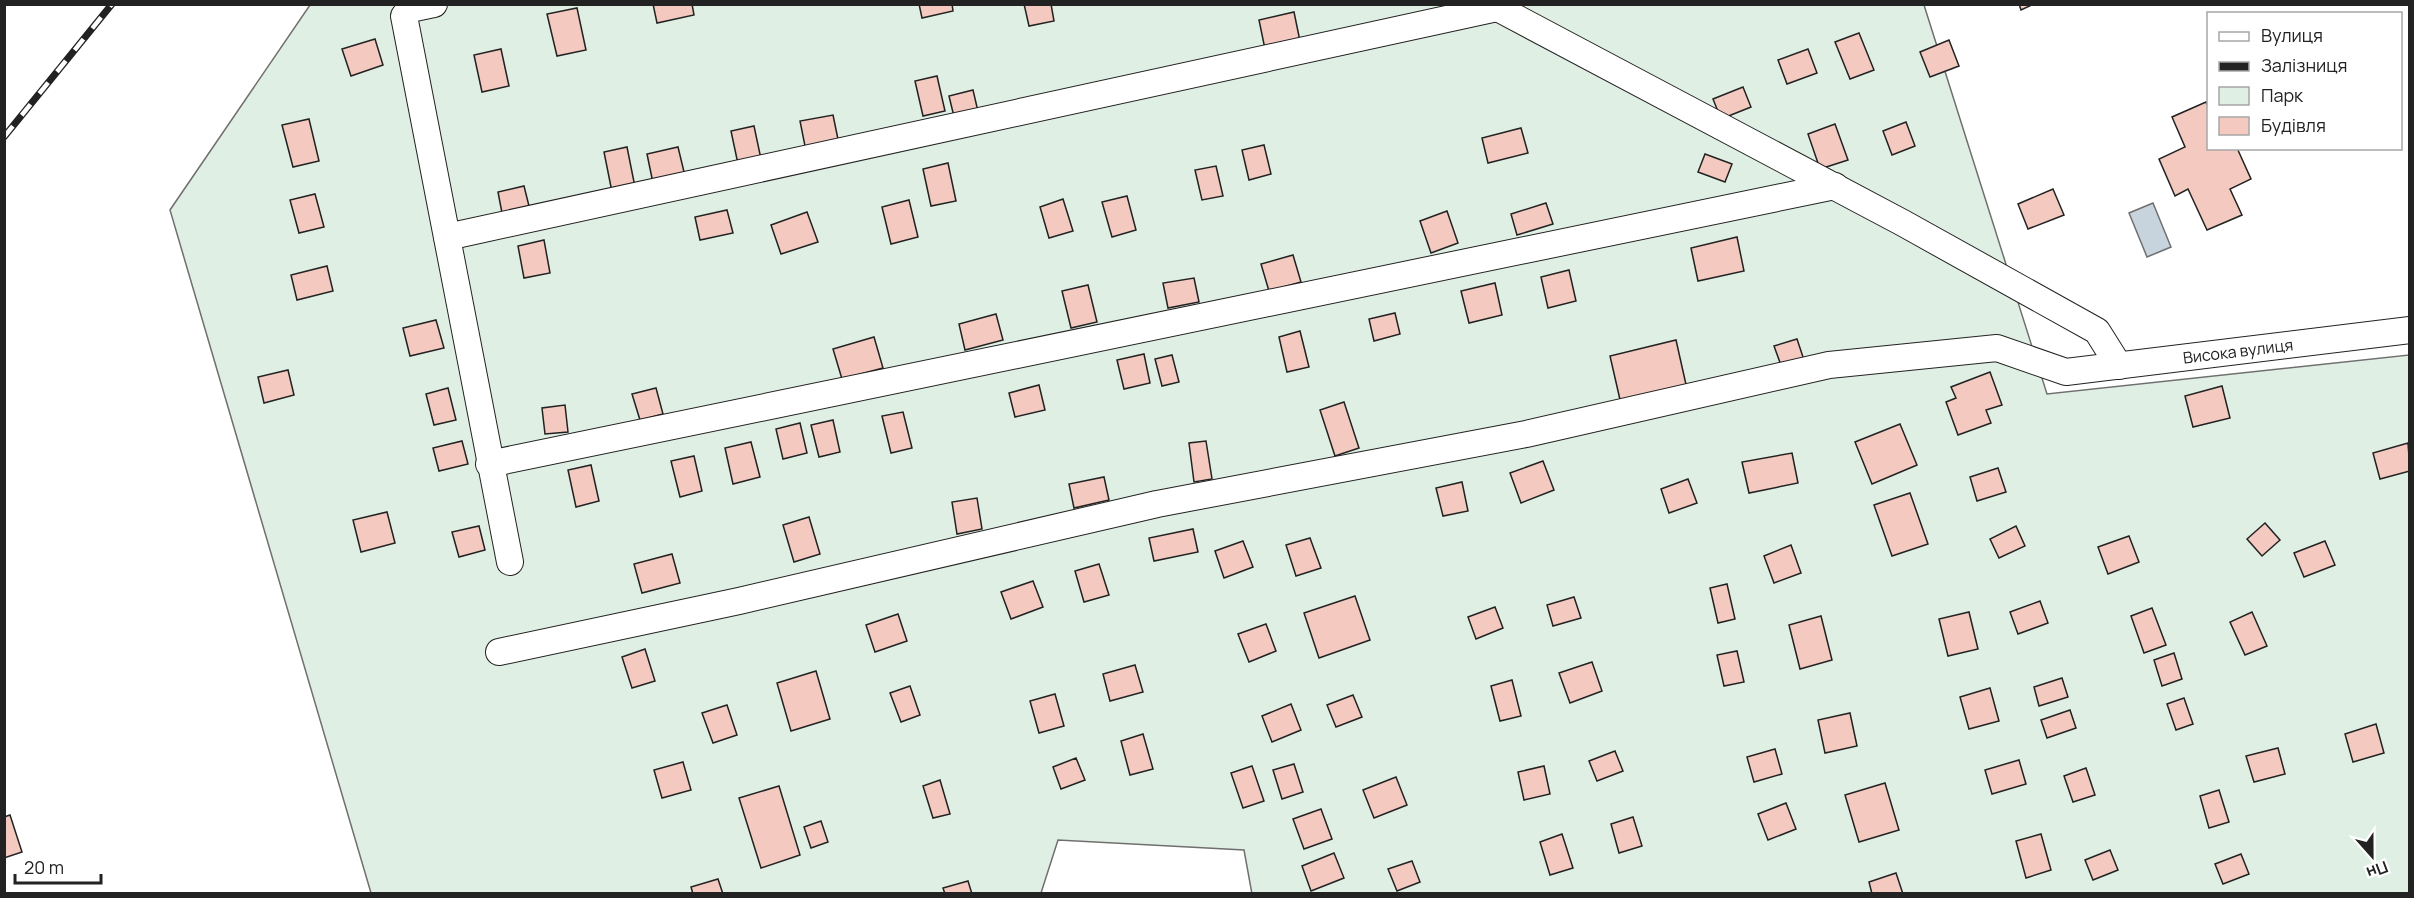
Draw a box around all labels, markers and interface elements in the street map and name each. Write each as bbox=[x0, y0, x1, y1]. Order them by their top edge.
legend bbox=[2207, 12, 2402, 150]
text: Вулиця bbox=[2261, 23, 2323, 47]
text: Залізниця bbox=[2261, 53, 2347, 77]
text: Парк bbox=[2261, 83, 2304, 107]
text: Будівля bbox=[2261, 113, 2326, 137]
street label: Висока вулиця bbox=[2182, 333, 2294, 369]
north arrow bbox=[2342, 826, 2402, 886]
scale bar bbox=[15, 847, 100, 885]
text: 20 m bbox=[24, 855, 64, 879]
text: Пн bbox=[2363, 856, 2391, 884]

